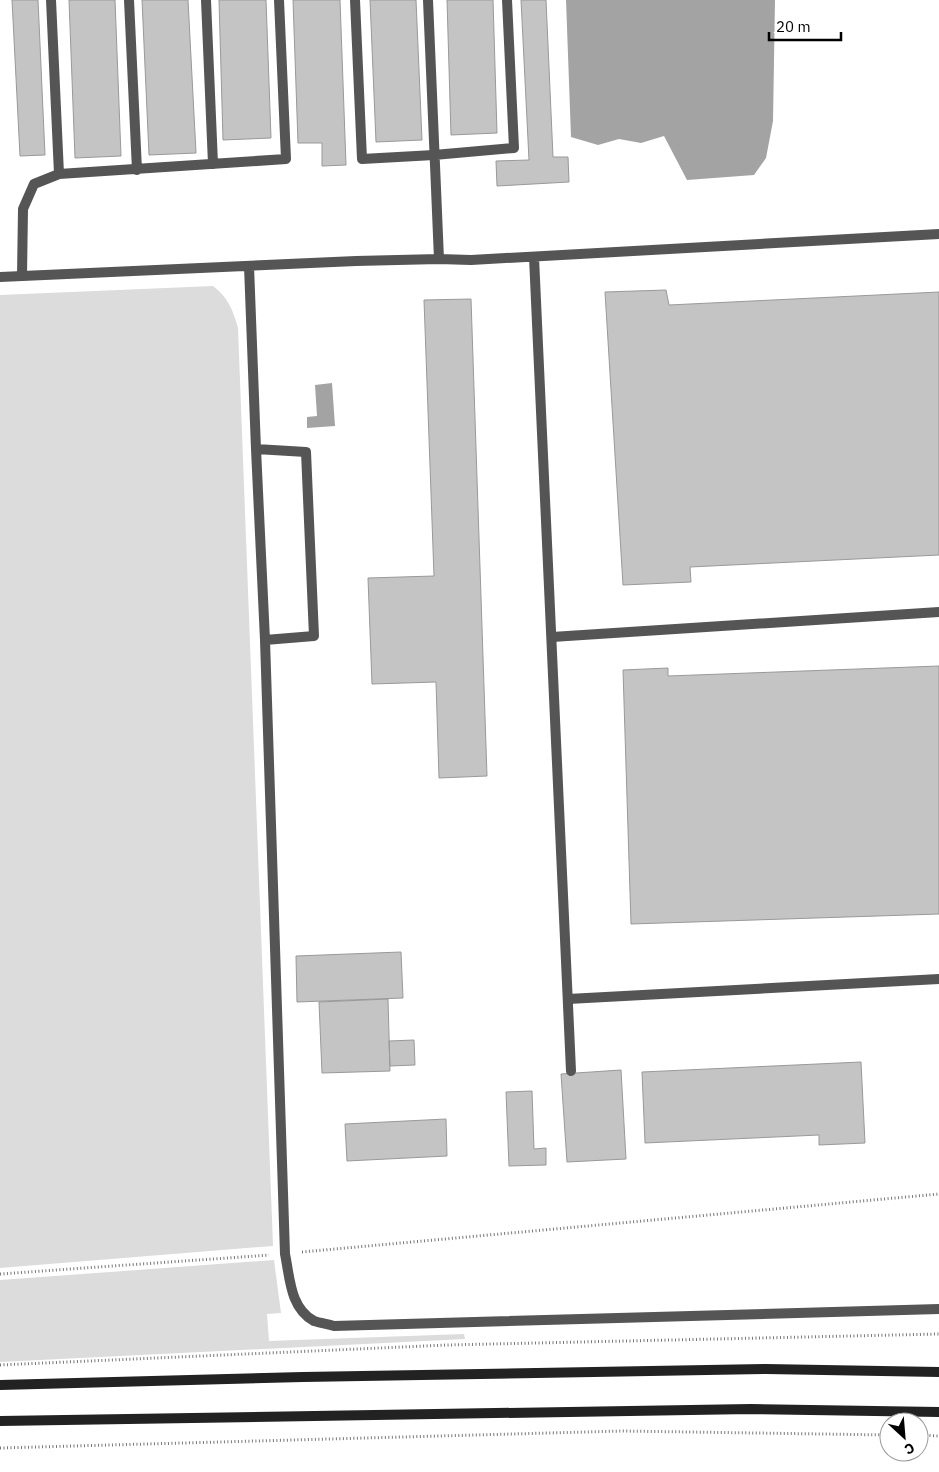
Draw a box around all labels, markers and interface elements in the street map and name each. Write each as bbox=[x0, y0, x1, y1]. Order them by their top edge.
scale bar bbox=[769, 10, 842, 42]
text: 20 m bbox=[776, 17, 811, 36]
north arrow bbox=[879, 1412, 929, 1462]
text: С bbox=[902, 1439, 918, 1459]

